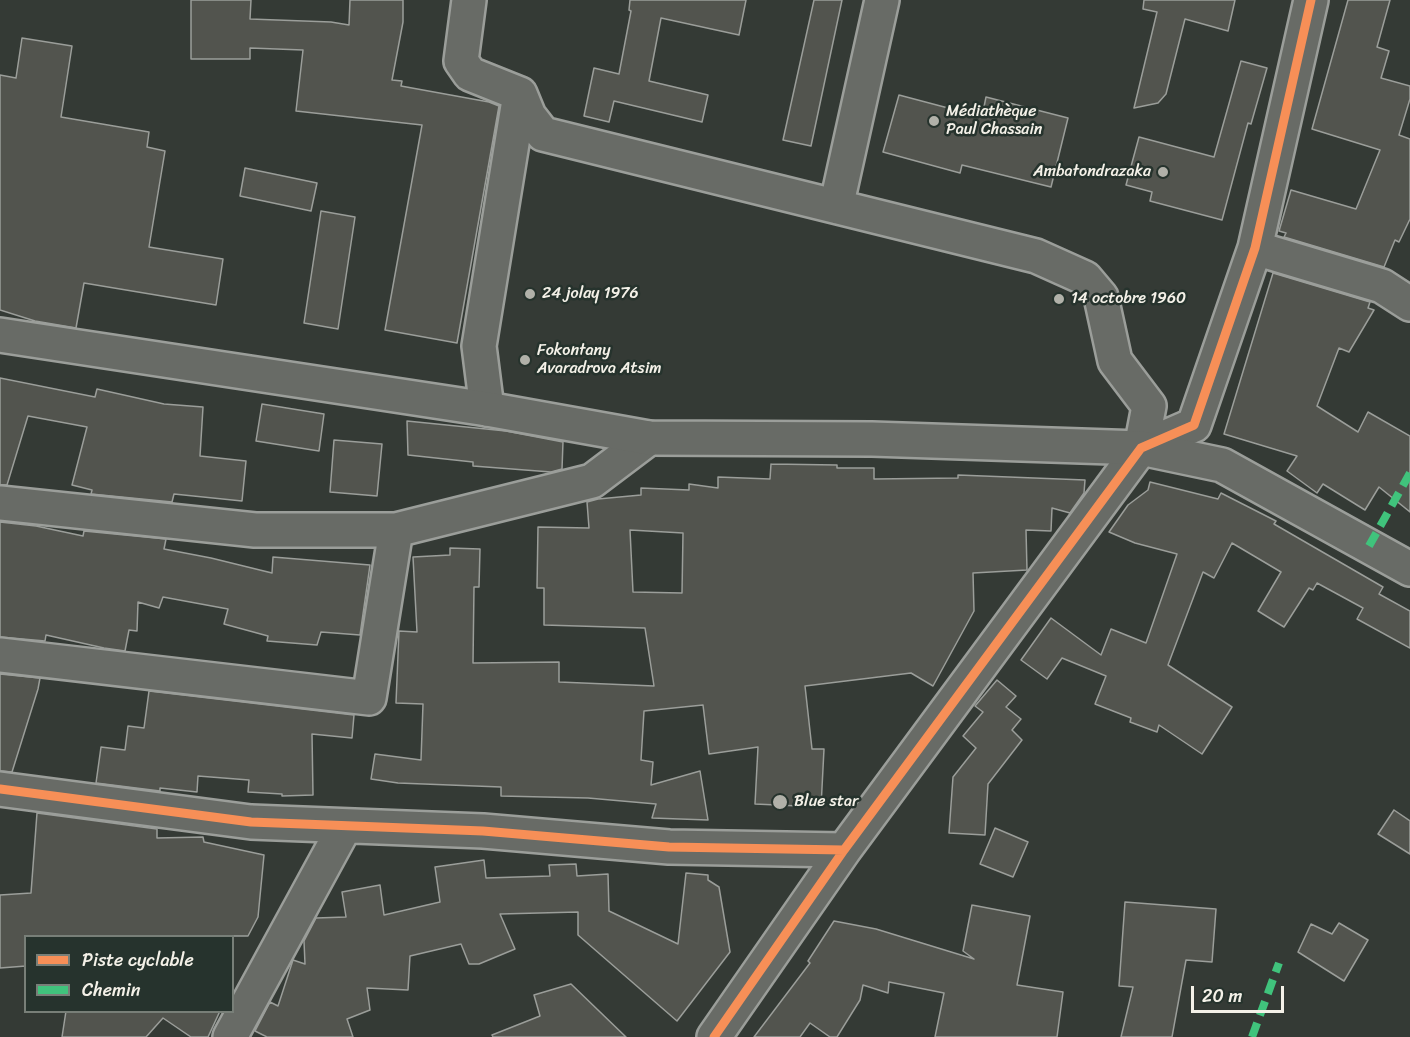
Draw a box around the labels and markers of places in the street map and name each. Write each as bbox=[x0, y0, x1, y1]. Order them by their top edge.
place label: Médiathèque Paul Chassain bbox=[946, 102, 1042, 140]
marker: Médiathèque Paul Chassain bbox=[927, 114, 941, 128]
place label: Ambatondrazaka bbox=[1033, 162, 1151, 182]
marker: Ambatondrazaka bbox=[1156, 165, 1170, 179]
place label: 24 jolay 1976 bbox=[542, 284, 639, 304]
marker: 24 jolay 1976 bbox=[523, 287, 537, 301]
place label: 14 octobre 1960 bbox=[1071, 289, 1186, 309]
marker: 14 octobre 1960 bbox=[1052, 292, 1066, 306]
place label: Fokontany Avaradrova Atsim bbox=[537, 341, 662, 379]
marker: Fokontany Avaradrova Atsim bbox=[518, 353, 532, 367]
place label: Blue star bbox=[794, 792, 859, 812]
marker: Blue star bbox=[771, 793, 789, 811]

